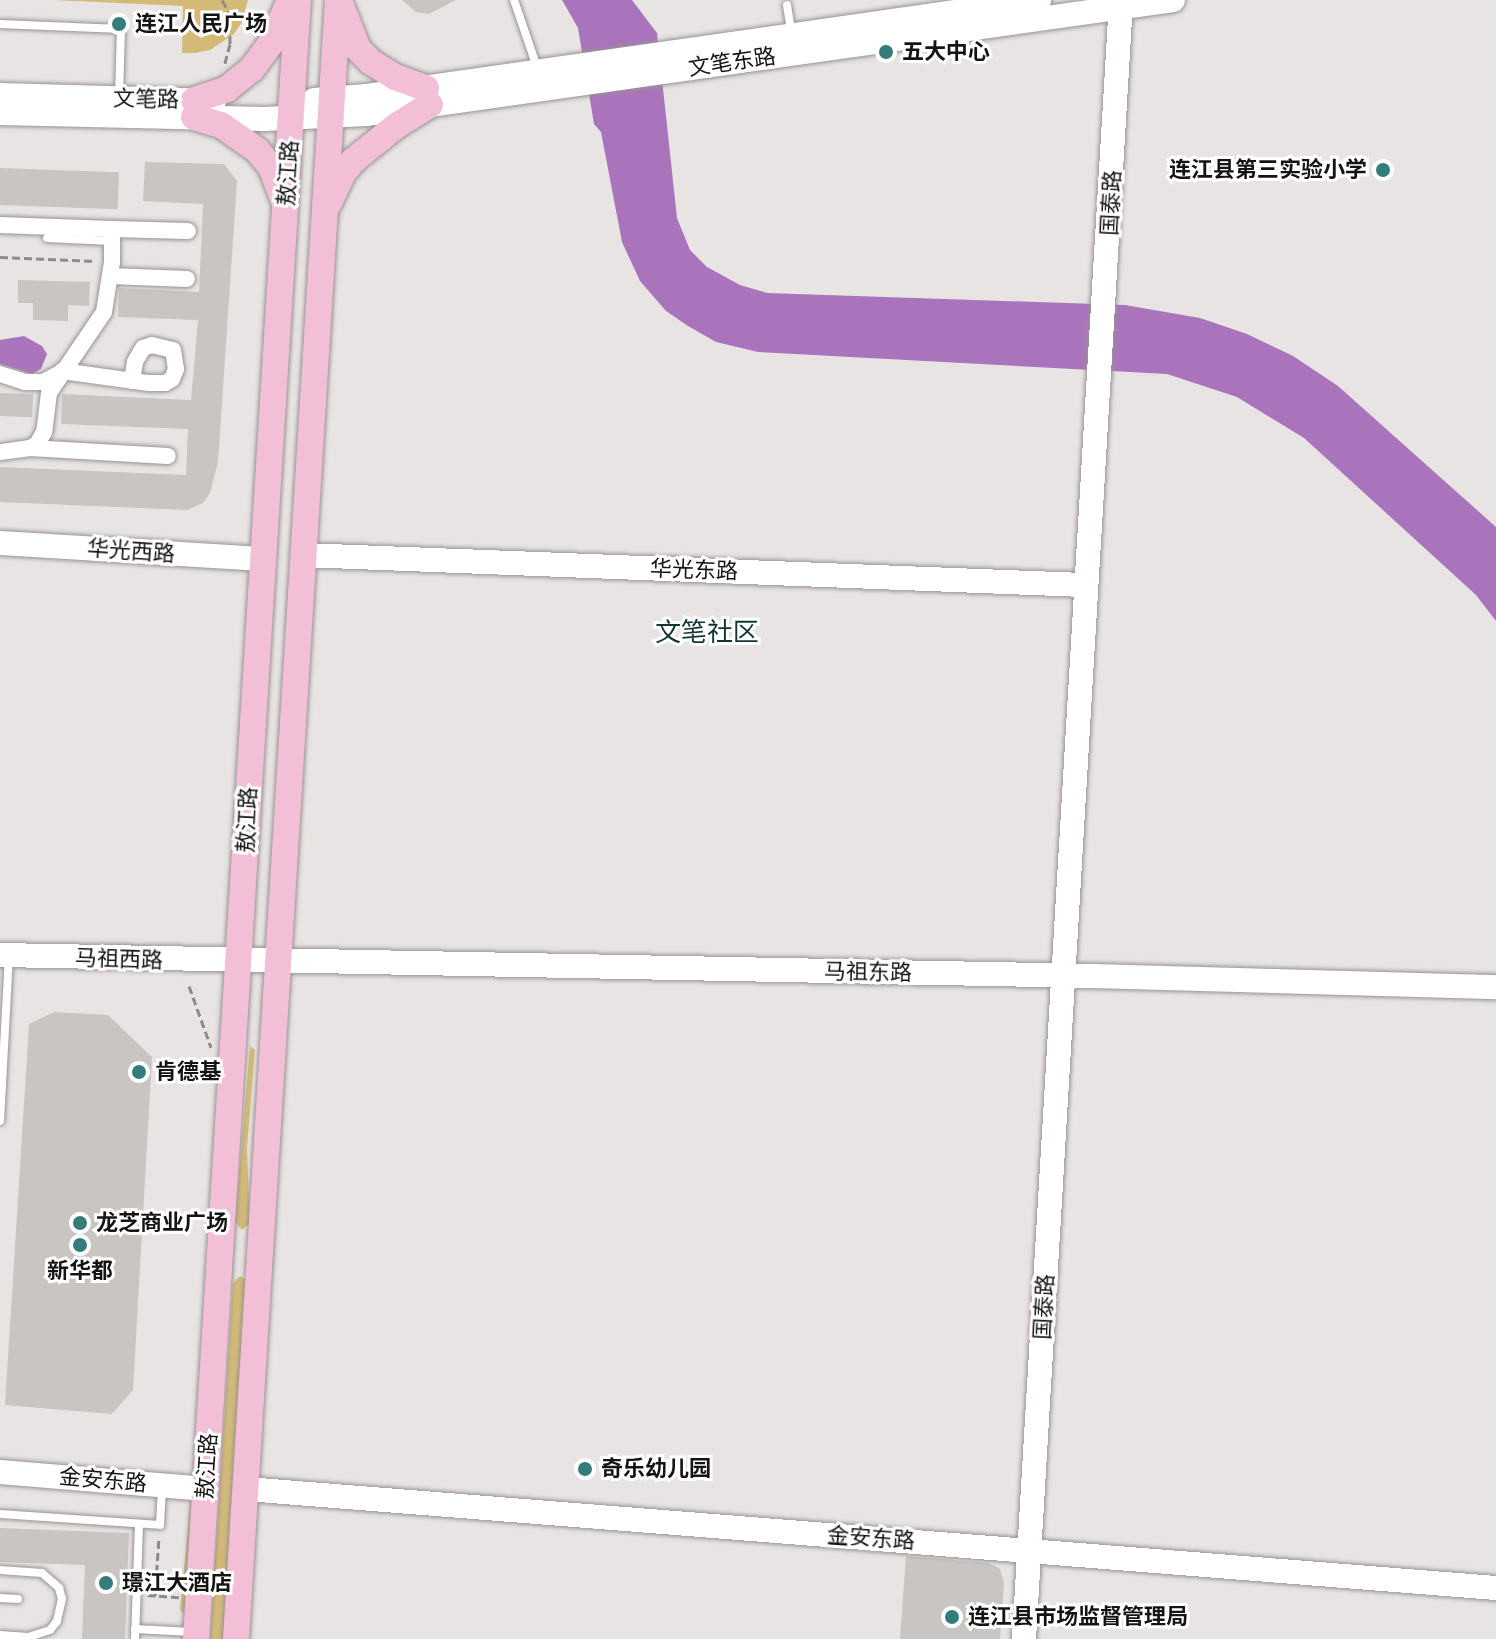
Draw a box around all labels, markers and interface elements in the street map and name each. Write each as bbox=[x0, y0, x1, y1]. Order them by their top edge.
place label: 连江人民广场 bbox=[135, 11, 267, 37]
marker: 连江人民广场 bbox=[110, 15, 128, 33]
place label: 五大中心 bbox=[902, 39, 990, 65]
street label: 文笔东路 bbox=[687, 43, 777, 81]
marker: 五大中心 bbox=[877, 43, 895, 61]
street label: 文笔路 bbox=[113, 85, 179, 113]
street label: 敖江路 bbox=[273, 139, 303, 207]
place label: 连江县第三实验小学 bbox=[1169, 157, 1367, 183]
marker: 连江县第三实验小学 bbox=[1374, 161, 1392, 179]
street label: 国泰路 bbox=[1096, 169, 1126, 237]
street label: 华光西路 bbox=[86, 535, 176, 567]
street label: 华光东路 bbox=[650, 555, 738, 585]
district label: 文笔社区 bbox=[655, 617, 759, 649]
street label: 敖江路 bbox=[232, 786, 262, 854]
street label: 马祖西路 bbox=[75, 944, 163, 974]
street label: 马祖东路 bbox=[824, 958, 912, 986]
place label: 肯德基 bbox=[155, 1059, 221, 1085]
marker: 肯德基 bbox=[130, 1063, 148, 1081]
place label: 龙芝商业广场 bbox=[96, 1210, 228, 1236]
marker: 龙芝商业广场 bbox=[71, 1214, 89, 1232]
marker: 新华都 bbox=[71, 1236, 89, 1254]
place label: 新华都 bbox=[47, 1258, 113, 1284]
street label: 国泰路 bbox=[1029, 1273, 1059, 1341]
street label: 敖江路 bbox=[192, 1432, 222, 1500]
place label: 奇乐幼儿园 bbox=[601, 1456, 711, 1482]
marker: 奇乐幼儿园 bbox=[576, 1460, 594, 1478]
street label: 金安东路 bbox=[58, 1463, 148, 1497]
street label: 金安东路 bbox=[826, 1522, 916, 1554]
place label: 璟江大酒店 bbox=[122, 1570, 232, 1596]
marker: 璟江大酒店 bbox=[97, 1574, 115, 1592]
place label: 连江县市场监督管理局 bbox=[968, 1604, 1188, 1630]
marker: 连江县市场监督管理局 bbox=[943, 1608, 961, 1626]

